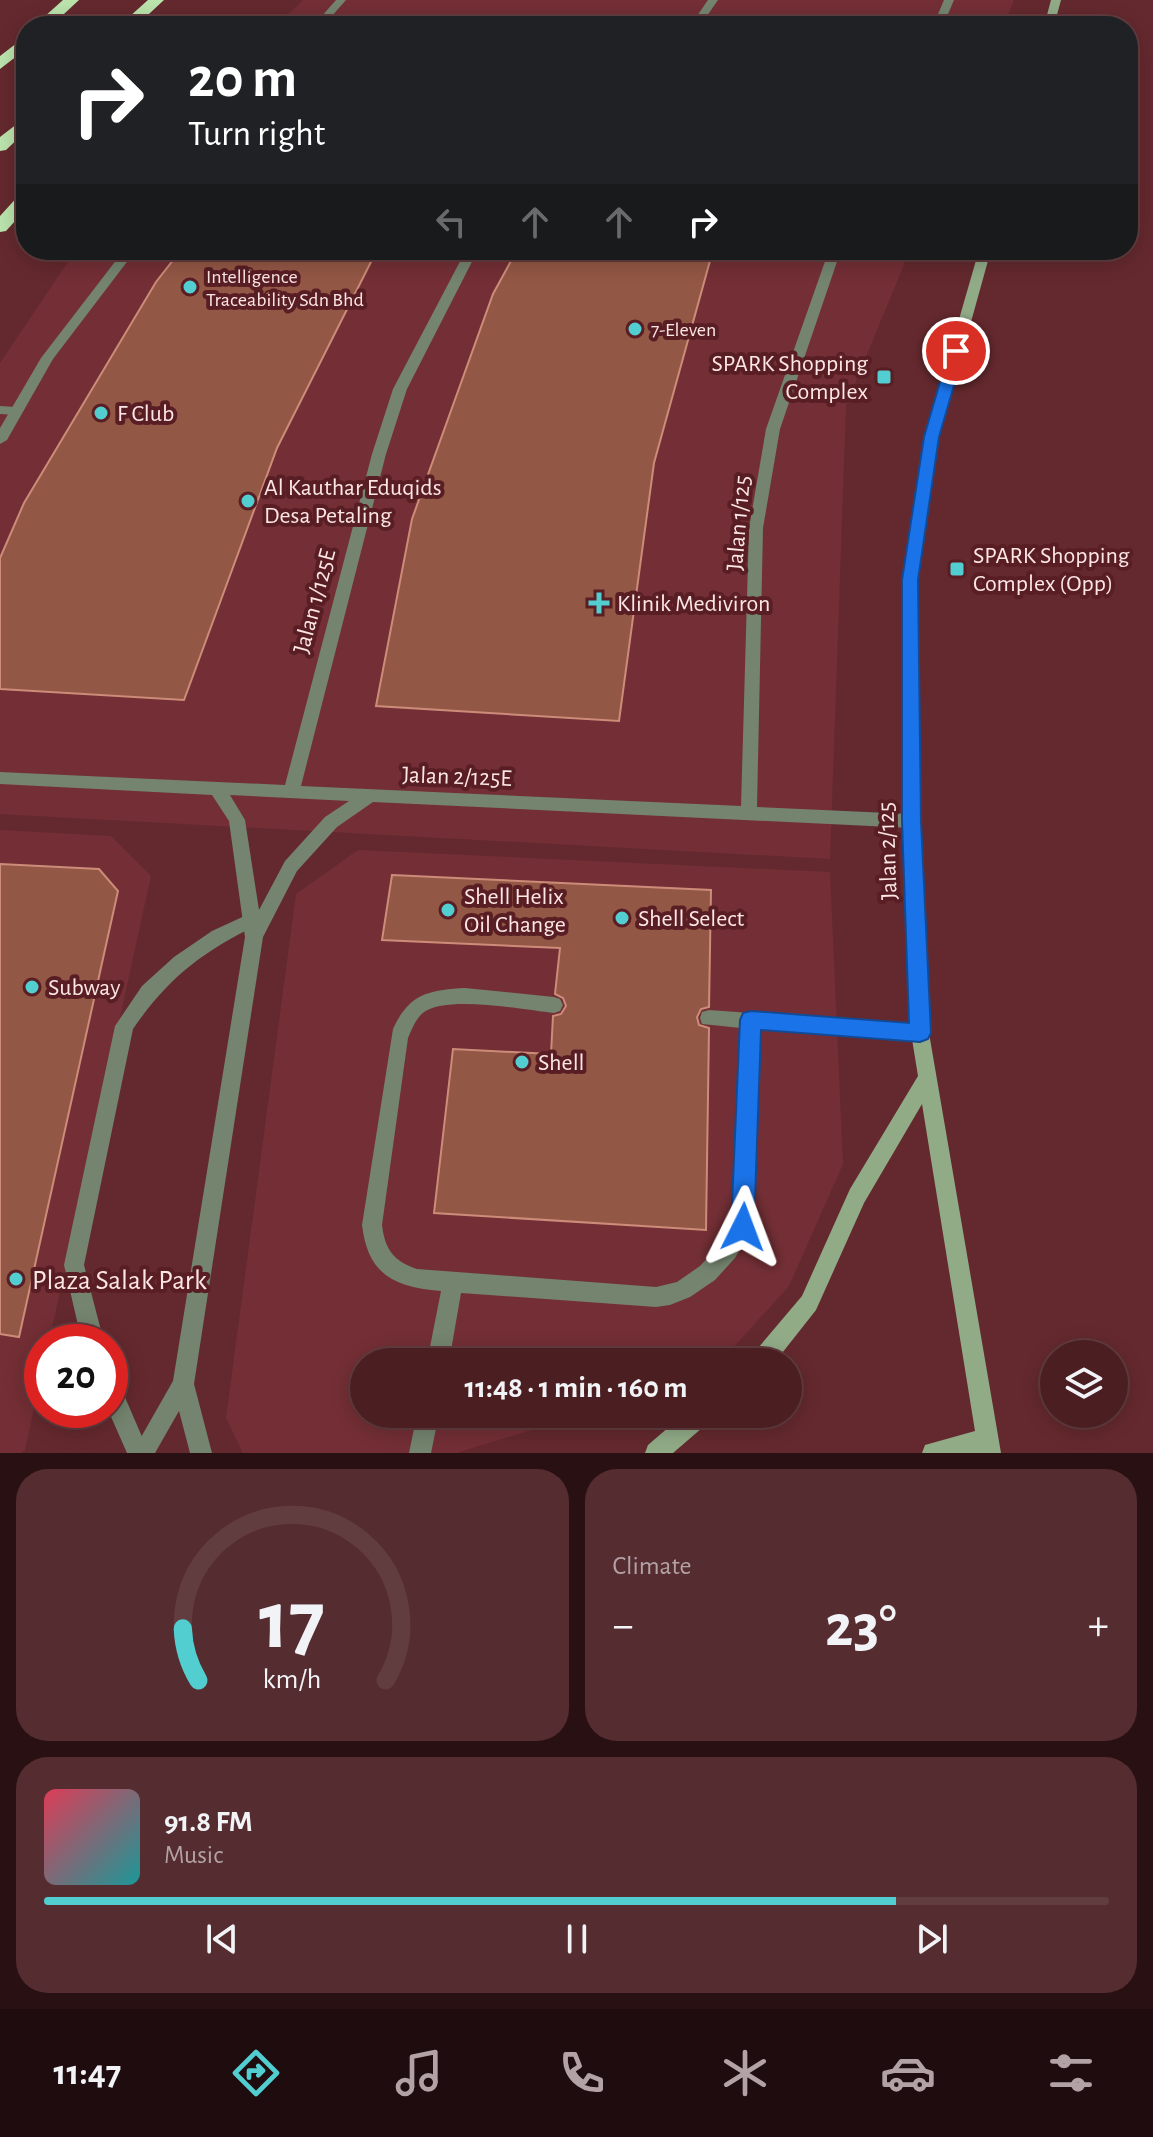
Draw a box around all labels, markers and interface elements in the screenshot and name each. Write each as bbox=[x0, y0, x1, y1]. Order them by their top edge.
icon: right bbox=[56, 48, 160, 152]
text: 20 m bbox=[188, 51, 297, 107]
text: Turn right bbox=[188, 116, 325, 152]
icon: left bbox=[429, 200, 473, 244]
icon: ahead bbox=[513, 200, 557, 244]
icon: ahead bbox=[597, 200, 641, 244]
icon: right bbox=[681, 200, 725, 244]
place label: Intelligence Traceability Sdn Bhd bbox=[206, 267, 364, 310]
marker: Intelligence Traceability Sdn Bhd bbox=[181, 278, 199, 296]
pin bbox=[922, 317, 990, 385]
marker: 7-Eleven bbox=[626, 320, 644, 338]
place label: 7-Eleven bbox=[651, 320, 716, 340]
icon: arrive bbox=[934, 329, 978, 373]
place label: SPARK Shopping Complex bbox=[711, 352, 869, 404]
marker: SPARK Shopping Complex bbox=[875, 368, 893, 386]
place label: F Club bbox=[117, 402, 174, 426]
marker: F Club bbox=[92, 404, 110, 422]
street label: Jalan 1/125 bbox=[723, 474, 755, 572]
place label: Al Kauthar Eduqids Desa Petaling bbox=[264, 476, 442, 528]
marker: Al Kauthar Eduqids Desa Petaling bbox=[239, 492, 257, 510]
place label: SPARK Shopping Complex (Opp) bbox=[973, 544, 1130, 596]
street label: Jalan 1/125E bbox=[290, 546, 341, 656]
marker: SPARK Shopping Complex (Opp) bbox=[948, 560, 966, 578]
marker: Klinik Mediviron bbox=[588, 592, 610, 614]
place label: Klinik Mediviron bbox=[617, 592, 770, 616]
street label: Jalan 2/125E bbox=[402, 763, 513, 791]
street label: Jalan 2/125 bbox=[874, 801, 902, 900]
place label: Shell Helix Oil Change bbox=[464, 885, 566, 937]
marker: Shell Helix Oil Change bbox=[439, 901, 457, 919]
place label: Shell Select bbox=[638, 907, 745, 931]
marker: Shell Select bbox=[613, 909, 631, 927]
place label: Subway bbox=[48, 976, 120, 1000]
marker: Subway bbox=[23, 978, 41, 996]
place label: Shell bbox=[538, 1051, 585, 1075]
marker: Shell bbox=[513, 1053, 531, 1071]
position arrow bbox=[701, 1185, 785, 1269]
place label: Plaza Salak Park bbox=[32, 1267, 207, 1295]
marker: Plaza Salak Park bbox=[7, 1270, 25, 1288]
speed limit sign: 20 bbox=[24, 1324, 128, 1428]
map controls bbox=[1040, 1340, 1128, 1428]
button: layers bbox=[1040, 1340, 1128, 1428]
text: 11:48 · 1 min · 160 m bbox=[464, 1373, 688, 1403]
text: Climate bbox=[613, 1553, 691, 1579]
text: 17 bbox=[259, 1580, 325, 1664]
text: 23° bbox=[825, 1597, 897, 1657]
text: − bbox=[613, 1604, 634, 1648]
text: + bbox=[1088, 1604, 1109, 1648]
text: km/h bbox=[263, 1665, 322, 1694]
text: 91.8 FM bbox=[164, 1807, 253, 1837]
text: Music bbox=[164, 1842, 223, 1868]
icon: previous bbox=[200, 1917, 244, 1961]
icon: pause bbox=[555, 1917, 599, 1961]
icon: next bbox=[910, 1917, 954, 1961]
icon: directions bbox=[228, 2045, 284, 2101]
icon: music bbox=[391, 2045, 447, 2101]
icon: phone bbox=[554, 2045, 610, 2101]
icon: climate bbox=[717, 2045, 773, 2101]
icon: car bbox=[880, 2045, 936, 2101]
icon: filters bbox=[1043, 2045, 1099, 2101]
text: 11:47 bbox=[54, 2055, 121, 2091]

